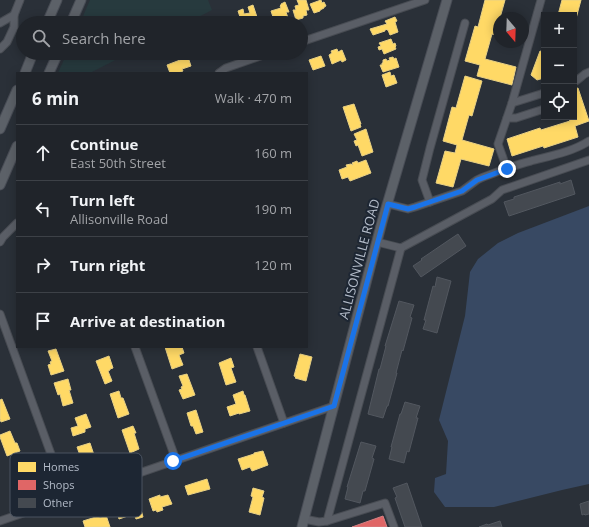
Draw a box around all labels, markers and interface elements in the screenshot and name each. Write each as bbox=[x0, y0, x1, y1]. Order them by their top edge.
north arrow bbox=[493, 12, 529, 48]
map controls bbox=[541, 12, 577, 120]
button: + bbox=[541, 12, 577, 48]
search box bbox=[16, 16, 308, 60]
icon: search bbox=[30, 27, 52, 49]
text: Search here bbox=[62, 28, 146, 48]
button: − bbox=[541, 48, 577, 84]
button: locate bbox=[541, 84, 577, 120]
text: 6 min bbox=[32, 87, 79, 110]
text: Walk · 470 m bbox=[215, 89, 292, 107]
text: Continue bbox=[70, 134, 138, 154]
icon: ahead bbox=[32, 142, 54, 164]
text: 160 m bbox=[254, 144, 292, 162]
text: East 50th Street bbox=[70, 154, 166, 172]
route end bbox=[498, 160, 516, 178]
text: Turn left bbox=[70, 190, 135, 210]
street label: ALLISONVILLE ROAD bbox=[334, 197, 384, 321]
icon: left bbox=[32, 198, 54, 220]
text: 190 m bbox=[254, 200, 292, 218]
text: Allisonville Road bbox=[70, 210, 168, 228]
icon: right bbox=[32, 254, 54, 276]
text: Turn right bbox=[70, 255, 145, 275]
text: 120 m bbox=[254, 256, 292, 274]
icon: arrive bbox=[32, 310, 54, 332]
text: Arrive at destination bbox=[70, 311, 225, 331]
route start bbox=[164, 452, 182, 470]
legend bbox=[10, 453, 142, 517]
text: Homes bbox=[43, 459, 79, 474]
text: Shops bbox=[43, 477, 74, 492]
text: Other bbox=[43, 495, 73, 510]

